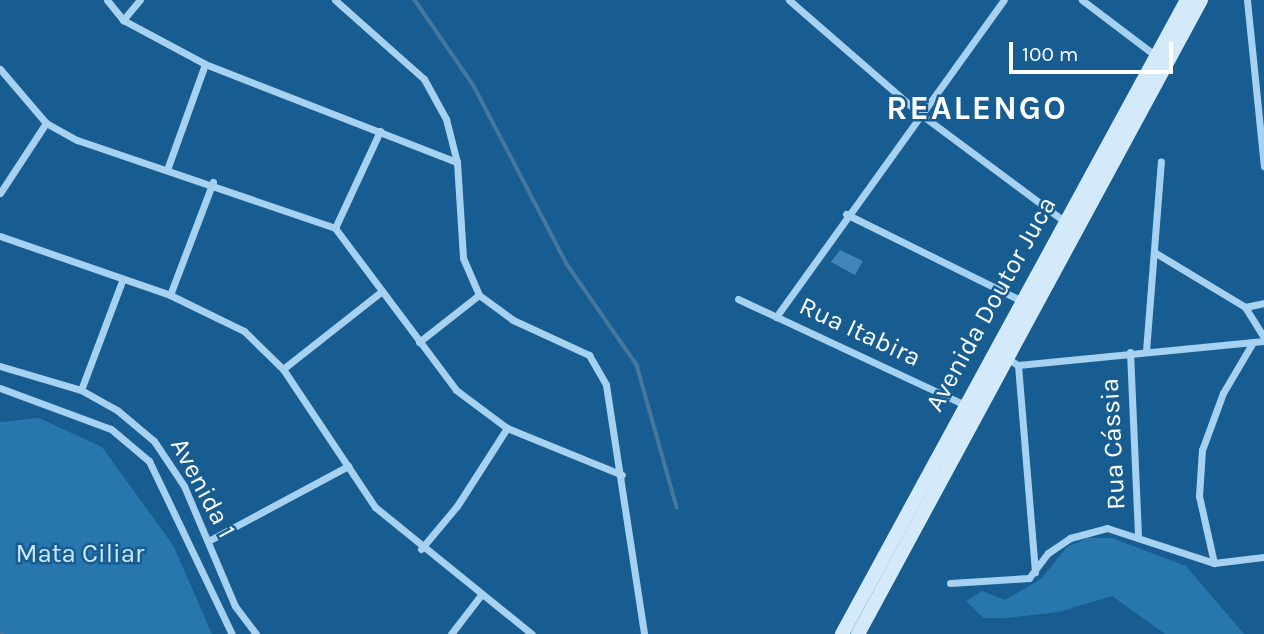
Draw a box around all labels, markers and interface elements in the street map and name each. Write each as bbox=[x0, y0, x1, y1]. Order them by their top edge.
scale bar bbox=[1012, 28, 1176, 72]
text: 100 m bbox=[1022, 42, 1079, 66]
district label: REALENGO bbox=[887, 89, 1067, 129]
street label: Avenida Doutor Juca bbox=[919, 191, 1063, 417]
street label: Rua Itabira bbox=[794, 290, 926, 374]
street label: Rua Cássia bbox=[1094, 377, 1132, 511]
street label: Avenida 1 bbox=[164, 433, 242, 543]
park label: Mata Ciliar bbox=[15, 538, 145, 570]

